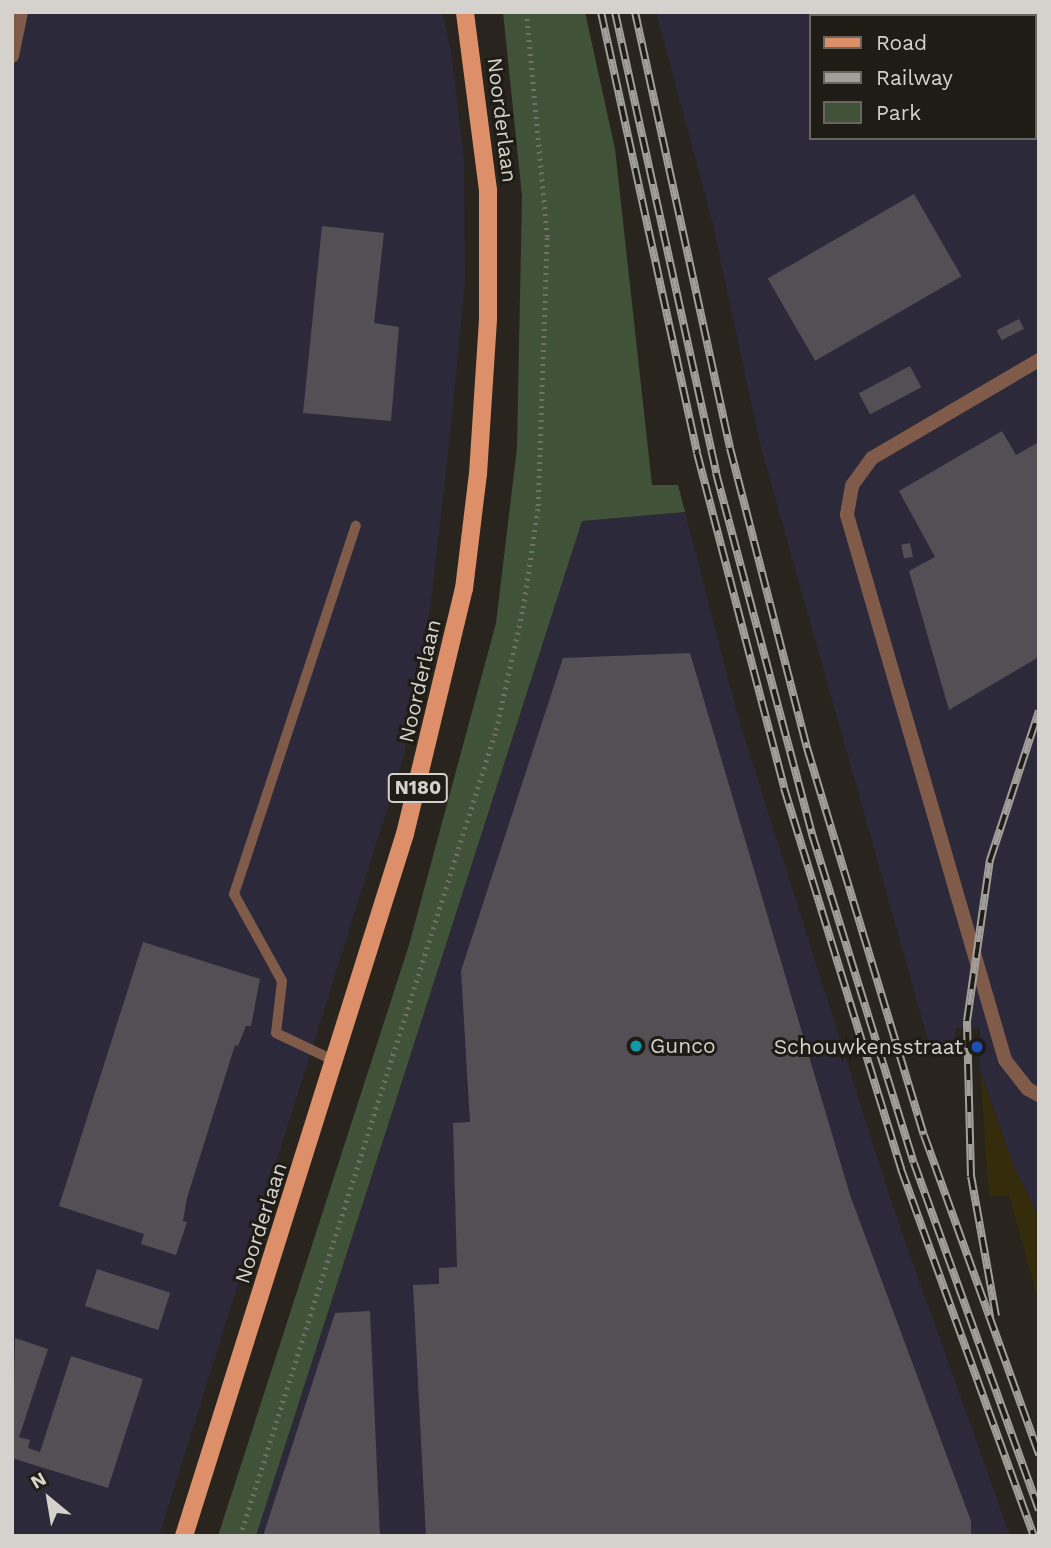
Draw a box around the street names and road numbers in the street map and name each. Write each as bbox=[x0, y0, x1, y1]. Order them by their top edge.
street label: Noorderlaan bbox=[482, 56, 522, 184]
street label: Noorderlaan bbox=[394, 617, 446, 745]
road number: N180 bbox=[386, 772, 450, 804]
street label: Noorderlaan bbox=[230, 1159, 292, 1287]

